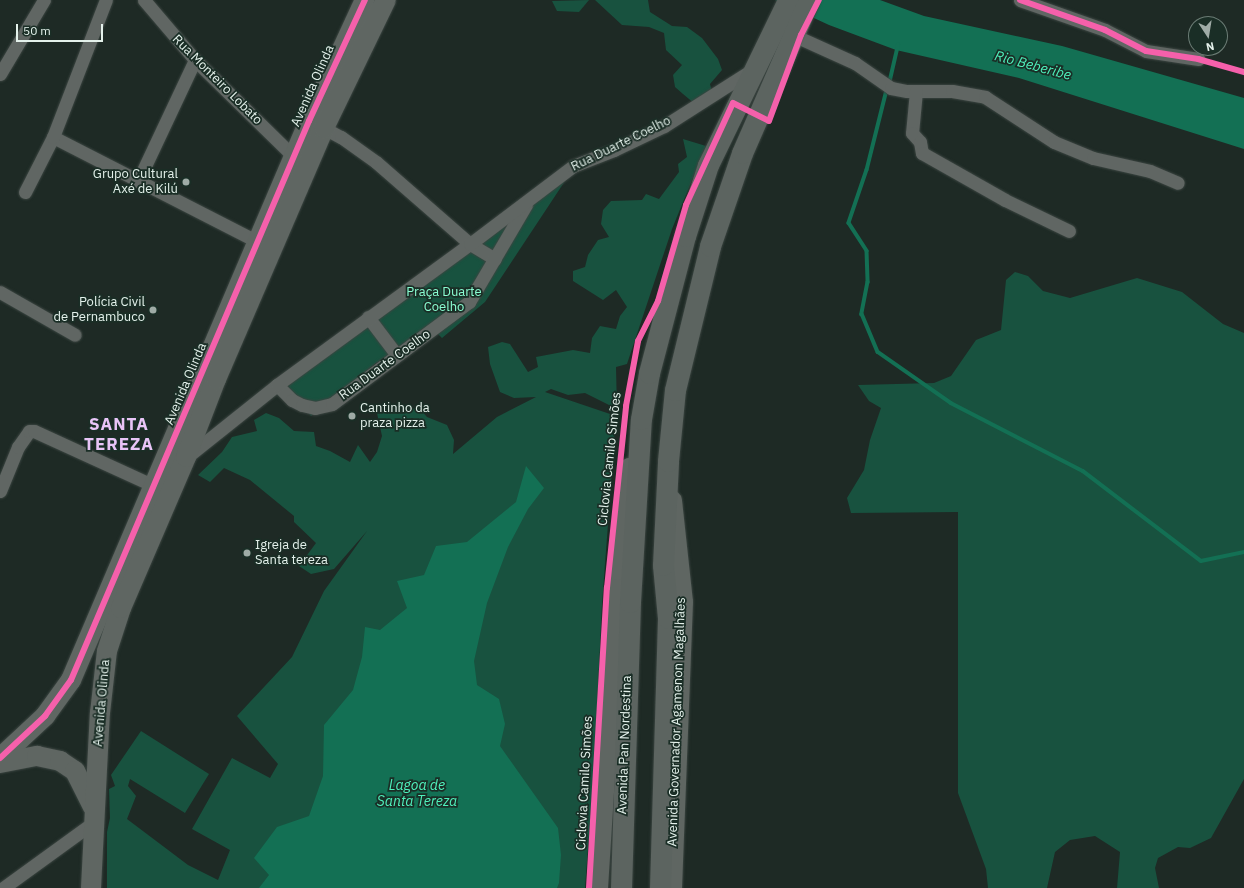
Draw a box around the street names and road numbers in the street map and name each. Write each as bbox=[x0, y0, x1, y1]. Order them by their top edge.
street label: Rua Monteiro Lobato bbox=[169, 32, 265, 128]
street label: Avenida Olinda bbox=[288, 43, 338, 129]
street label: Rua Duarte Coelho bbox=[569, 113, 673, 175]
street label: Rua Duarte Coelho bbox=[336, 327, 434, 403]
street label: Avenida Olinda bbox=[162, 341, 210, 427]
street label: Ciclovia Camilo Simões bbox=[595, 391, 625, 527]
street label: Avenida Governador Agamenon Magalhães bbox=[665, 597, 689, 847]
street label: Avenida Olinda bbox=[90, 659, 114, 747]
street label: Avenida Pan Nordestina bbox=[615, 675, 635, 815]
street label: Ciclovia Camilo Simões bbox=[574, 715, 596, 851]

